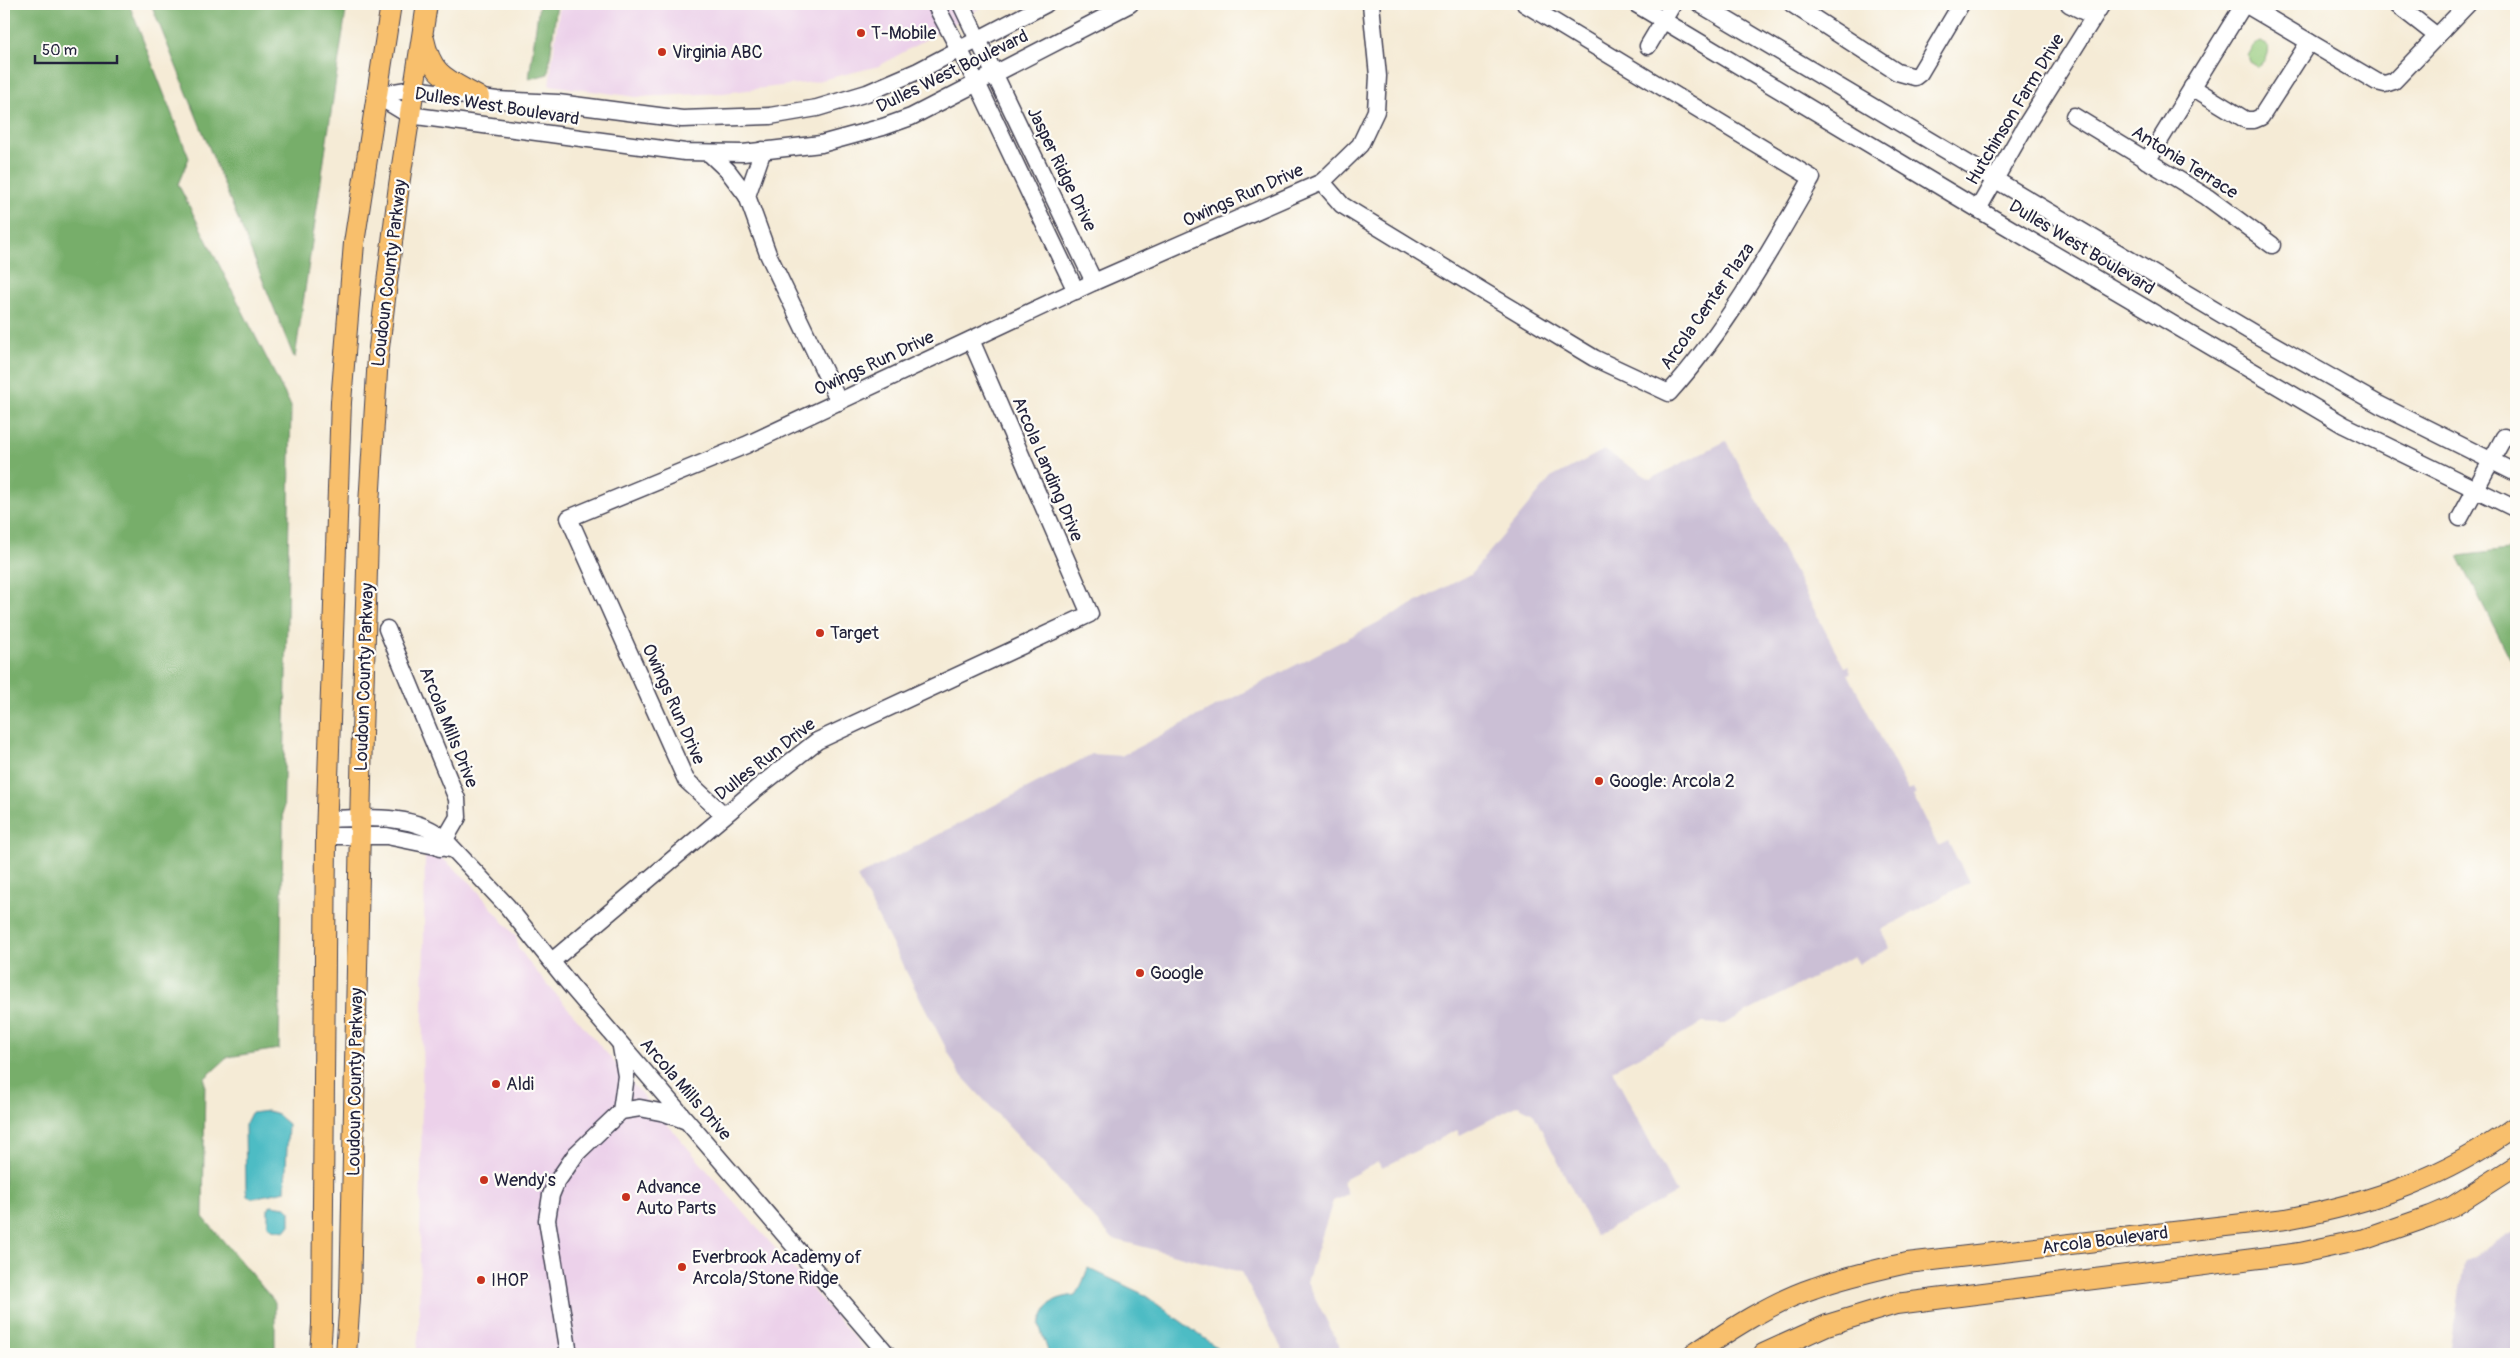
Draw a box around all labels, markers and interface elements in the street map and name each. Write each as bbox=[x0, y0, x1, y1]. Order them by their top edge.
place label: T-Mobile bbox=[871, 22, 937, 45]
street label: Dulles West Boulevard bbox=[872, 25, 1032, 118]
marker: T-Mobile bbox=[855, 27, 867, 39]
street label: Hutchinson Farm Drive bbox=[1961, 29, 2070, 189]
scale bar bbox=[35, 32, 118, 64]
text: 50 m bbox=[42, 41, 77, 60]
place label: Virginia ABC bbox=[672, 41, 763, 64]
marker: Virginia ABC bbox=[656, 46, 668, 58]
street label: Dulles West Boulevard bbox=[413, 82, 581, 131]
street label: Jasper Ridge Drive bbox=[1022, 103, 1102, 235]
street label: Antonia Terrace bbox=[2127, 121, 2242, 204]
street label: Owings Run Drive bbox=[1179, 159, 1307, 232]
street label: Loudoun County Parkway bbox=[367, 178, 412, 368]
street label: Dulles West Boulevard bbox=[2005, 195, 2159, 300]
street label: Arcola Center Plaza bbox=[1655, 238, 1760, 374]
street label: Owings Run Drive bbox=[811, 326, 938, 401]
street label: Arcola Landing Drive bbox=[1007, 393, 1088, 545]
street label: Loudoun County Parkway bbox=[350, 582, 379, 772]
place label: Target bbox=[830, 622, 880, 645]
marker: Target bbox=[814, 627, 826, 639]
street label: Owings Run Drive bbox=[637, 640, 710, 768]
street label: Arcola Mills Drive bbox=[414, 663, 483, 791]
street label: Dulles Run Drive bbox=[710, 713, 820, 806]
place label: Google: Arcola 2 bbox=[1609, 770, 1735, 793]
marker: Google: Arcola 2 bbox=[1593, 775, 1605, 787]
place label: Google bbox=[1150, 962, 1204, 985]
marker: Google bbox=[1134, 967, 1146, 979]
street label: Loudoun County Parkway bbox=[342, 987, 369, 1176]
street label: Arcola Mills Drive bbox=[635, 1033, 737, 1145]
place label: Aldi bbox=[506, 1073, 534, 1096]
marker: Aldi bbox=[490, 1078, 502, 1090]
place label: Wendy's bbox=[494, 1169, 556, 1192]
marker: Wendy's bbox=[478, 1174, 490, 1186]
place label: Advance Auto Parts bbox=[636, 1176, 716, 1220]
marker: Advance Auto Parts bbox=[620, 1191, 632, 1203]
street label: Arcola Boulevard bbox=[2041, 1221, 2169, 1260]
place label: Everbrook Academy of Arcola/Stone Ridge bbox=[692, 1246, 863, 1290]
marker: Everbrook Academy of Arcola/Stone Ridge bbox=[676, 1261, 688, 1273]
place label: IHOP bbox=[491, 1269, 529, 1292]
marker: IHOP bbox=[475, 1274, 487, 1286]

